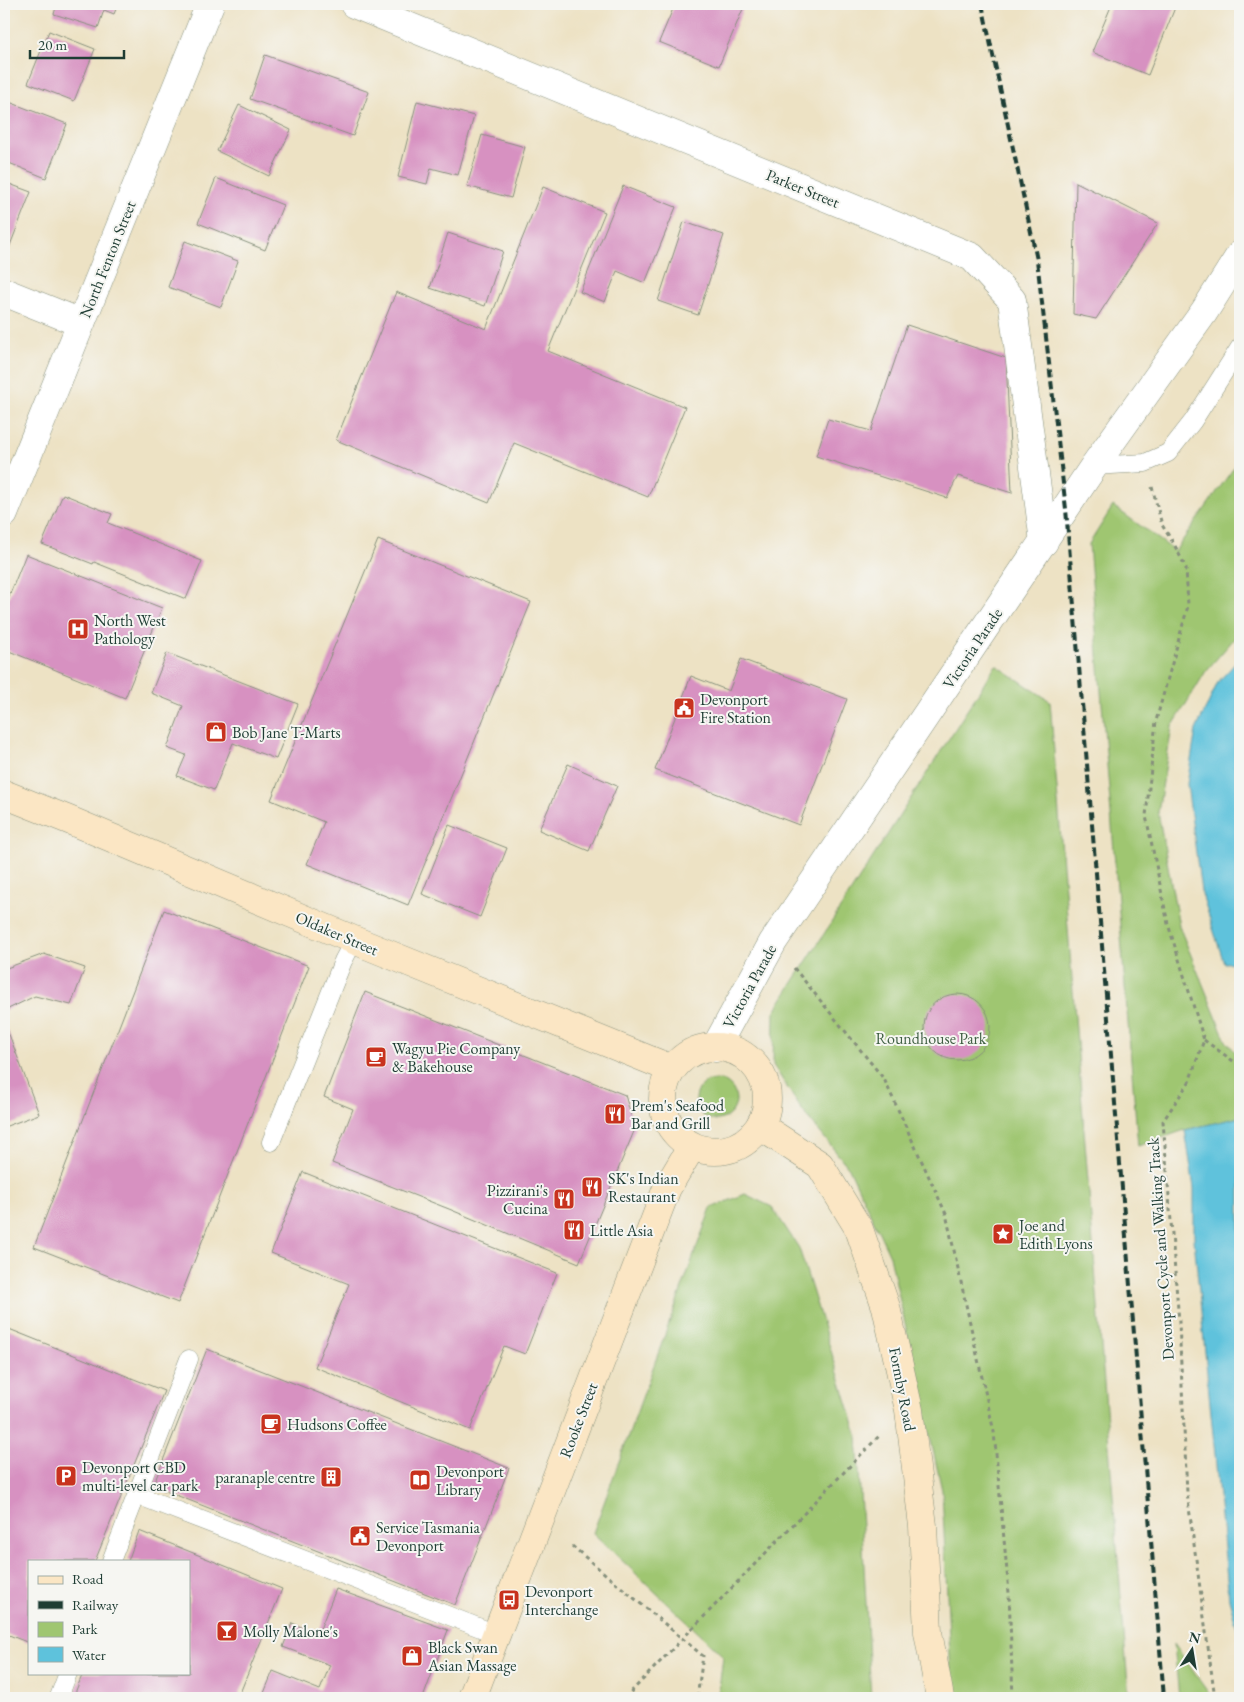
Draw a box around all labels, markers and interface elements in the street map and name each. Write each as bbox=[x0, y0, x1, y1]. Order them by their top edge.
scale bar bbox=[30, 28, 124, 60]
text: 20 m bbox=[38, 35, 67, 54]
street label: Parker Street bbox=[763, 164, 843, 213]
street label: North Fenton Street bbox=[74, 198, 141, 321]
street label: Victoria Parade bbox=[938, 604, 1007, 693]
place label: North West Pathology bbox=[94, 610, 166, 649]
hospital icon: North West Pathology bbox=[66, 617, 90, 641]
place label: Devonport Fire Station bbox=[700, 689, 772, 728]
public building icon: Devonport Fire Station bbox=[672, 696, 696, 720]
shop icon: Bob Jane T-Marts bbox=[204, 720, 228, 744]
place label: Bob Jane T-Marts bbox=[232, 722, 341, 743]
street label: Oldaker Street bbox=[292, 907, 381, 960]
street label: Victoria Parade bbox=[718, 940, 781, 1032]
park label: Roundhouse Park bbox=[876, 1028, 987, 1049]
place label: Wagyu Pie Company & Bakehouse bbox=[392, 1038, 521, 1077]
cafe icon: Wagyu Pie Company & Bakehouse bbox=[364, 1045, 388, 1069]
place label: Prem's Seafood Bar and Grill bbox=[631, 1095, 725, 1134]
restaurant icon: Prem's Seafood Bar and Grill bbox=[603, 1102, 627, 1126]
street label: Devonport Cycle and Walking Track bbox=[1142, 1136, 1179, 1361]
place label: SK's Indian Restaurant bbox=[608, 1168, 679, 1207]
restaurant icon: SK's Indian Restaurant bbox=[580, 1175, 604, 1199]
place label: Pizzirani's Cucina bbox=[487, 1180, 549, 1219]
restaurant icon: Pizzirani's Cucina bbox=[552, 1187, 576, 1211]
place label: Joe and Edith Lyons bbox=[1017, 1215, 1093, 1254]
restaurant icon: Little Asia bbox=[562, 1218, 586, 1242]
place label: Little Asia bbox=[590, 1220, 654, 1241]
place icon: Joe and Edith Lyons bbox=[991, 1222, 1015, 1246]
street label: Formby Road bbox=[884, 1345, 921, 1434]
street label: Rooke Street bbox=[554, 1379, 602, 1461]
cafe icon: Hudsons Coffee bbox=[259, 1412, 283, 1436]
place label: Hudsons Coffee bbox=[287, 1414, 387, 1435]
place label: Devonport CBD multi-level car park bbox=[82, 1457, 199, 1496]
place label: Devonport Library bbox=[436, 1461, 504, 1500]
parking icon: Devonport CBD multi-level car park bbox=[54, 1464, 78, 1488]
building icon: paranaple centre bbox=[319, 1465, 343, 1489]
place label: paranaple centre bbox=[215, 1467, 315, 1488]
library icon: Devonport Library bbox=[408, 1468, 432, 1492]
place label: Service Tasmania Devonport bbox=[376, 1517, 480, 1556]
public building icon: Service Tasmania Devonport bbox=[348, 1524, 372, 1548]
legend bbox=[28, 1560, 190, 1674]
text: Road bbox=[72, 1569, 104, 1588]
place label: Devonport Interchange bbox=[525, 1581, 598, 1620]
bus stop icon: Devonport Interchange bbox=[497, 1588, 521, 1612]
text: Railway bbox=[72, 1595, 119, 1614]
text: Park bbox=[72, 1619, 99, 1638]
bar icon: Molly Malone's bbox=[215, 1619, 239, 1643]
place label: Molly Malone's bbox=[243, 1621, 338, 1642]
north arrow bbox=[1166, 1624, 1216, 1674]
text: N bbox=[1187, 1627, 1203, 1647]
place label: Black Swan Asian Massage bbox=[427, 1637, 517, 1676]
shop icon: Black Swan Asian Massage bbox=[400, 1644, 424, 1668]
text: Water bbox=[72, 1645, 106, 1664]

